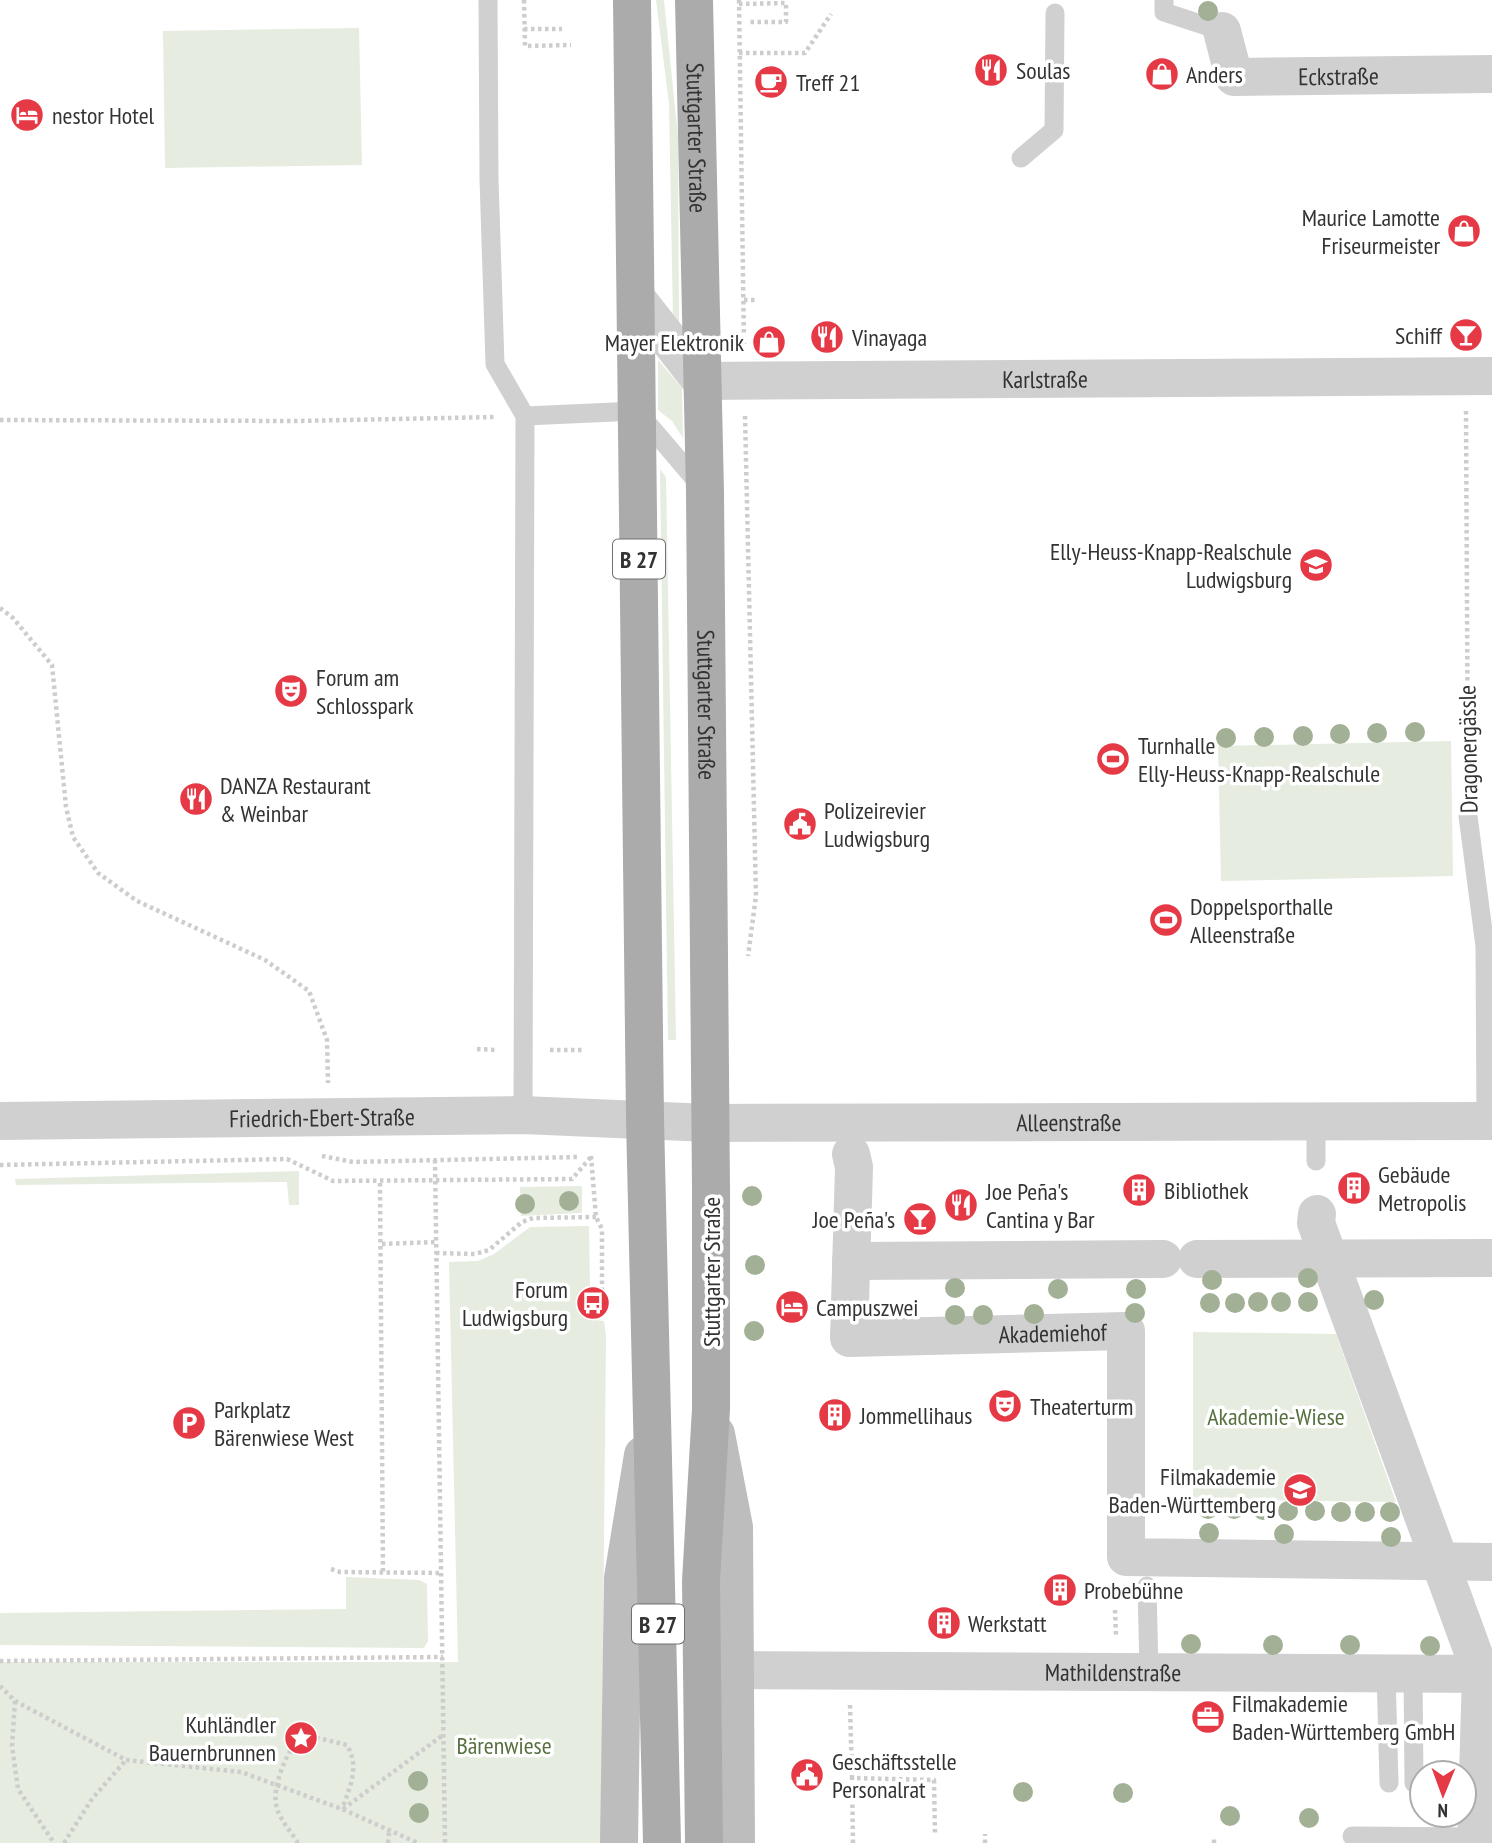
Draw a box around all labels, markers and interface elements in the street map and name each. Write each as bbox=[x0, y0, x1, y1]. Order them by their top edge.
restaurant icon: Soulas bbox=[972, 51, 1010, 89]
place label: Soulas bbox=[1016, 55, 1070, 86]
shop icon: Anders bbox=[1143, 55, 1181, 93]
place label: Anders bbox=[1186, 59, 1243, 90]
street label: Eckstraße bbox=[1298, 60, 1379, 92]
street label: Stuttgarter Straße bbox=[680, 63, 714, 213]
cafe icon: Treff 21 bbox=[752, 63, 790, 101]
place label: Treff 21 bbox=[796, 67, 860, 98]
hotel icon: nestor Hotel bbox=[8, 96, 46, 134]
place label: nestor Hotel bbox=[52, 100, 155, 131]
place label: Maurice Lamotte Friseurmeister bbox=[1302, 202, 1440, 261]
shop icon: Maurice Lamotte Friseurmeister bbox=[1445, 212, 1483, 250]
bar icon: Schiff bbox=[1447, 316, 1485, 354]
restaurant icon: Vinayaga bbox=[808, 318, 846, 356]
place label: Schiff bbox=[1395, 320, 1443, 351]
place label: Vinayaga bbox=[851, 322, 927, 353]
shop icon: Mayer Elektronik bbox=[750, 323, 788, 361]
place label: Mayer Elektronik bbox=[605, 327, 745, 358]
street label: Karlstraße bbox=[1002, 363, 1088, 395]
place label: Elly-Heuss-Knapp-Realschule Ludwigsburg bbox=[1050, 536, 1292, 595]
road number: B 27 bbox=[613, 540, 665, 579]
school or university icon: Elly-Heuss-Knapp-Realschule Ludwigsburg bbox=[1297, 546, 1335, 584]
street label: Stuttgarter Straße bbox=[691, 630, 723, 780]
place label: Forum am Schlosspark bbox=[316, 662, 414, 721]
theatre icon: Forum am Schlosspark bbox=[272, 672, 310, 710]
street label: Dragonergässle bbox=[1451, 685, 1485, 813]
place label: Turnhalle Elly-Heuss-Knapp-Realschule bbox=[1138, 730, 1380, 789]
sports icon: Turnhalle Elly-Heuss-Knapp-Realschule bbox=[1094, 740, 1132, 778]
place label: DANZA Restaurant & Weinbar bbox=[220, 770, 371, 829]
restaurant icon: DANZA Restaurant & Weinbar bbox=[177, 780, 215, 818]
place label: Polizeirevier Ludwigsburg bbox=[824, 795, 930, 854]
public building icon: Polizeirevier Ludwigsburg bbox=[781, 805, 819, 843]
place label: Doppelsporthalle Alleenstraße bbox=[1190, 891, 1333, 950]
sports icon: Doppelsporthalle Alleenstraße bbox=[1147, 901, 1185, 939]
street label: Friedrich-Ebert-Straße bbox=[229, 1101, 415, 1134]
street label: Alleenstraße bbox=[1016, 1106, 1121, 1138]
place label: Gebäude Metropolis bbox=[1378, 1159, 1466, 1218]
building icon: Gebäude Metropolis bbox=[1335, 1169, 1373, 1207]
building icon: Bibliothek bbox=[1120, 1171, 1158, 1209]
place label: Bibliothek bbox=[1164, 1175, 1249, 1206]
place label: Joe Peña's Cantina y Bar bbox=[985, 1176, 1095, 1235]
restaurant icon: Joe Peña's Cantina y Bar bbox=[942, 1186, 980, 1224]
street label: Stuttgarter Straße bbox=[696, 1197, 727, 1347]
bar icon: Joe Peña's bbox=[901, 1200, 939, 1238]
place label: Joe Peña's bbox=[812, 1204, 895, 1235]
place label: Forum Ludwigsburg bbox=[462, 1274, 568, 1333]
bus stop icon: Forum Ludwigsburg bbox=[574, 1284, 612, 1322]
hotel icon: Campuszwei bbox=[773, 1288, 811, 1326]
place label: Campuszwei bbox=[816, 1292, 919, 1323]
street label: Akademiehof bbox=[998, 1316, 1108, 1350]
theatre icon: Theaterturm bbox=[986, 1387, 1024, 1425]
place label: Theaterturm bbox=[1030, 1391, 1134, 1422]
place label: Parkplatz Bärenwiese West bbox=[214, 1394, 354, 1453]
building icon: Jommellihaus bbox=[816, 1396, 854, 1434]
place label: Jommellihaus bbox=[859, 1400, 972, 1431]
park label: Akademie-Wiese bbox=[1207, 1401, 1345, 1432]
parking icon: Parkplatz Bärenwiese West bbox=[170, 1404, 208, 1442]
place label: Filmakademie Baden-Württemberg bbox=[1108, 1461, 1276, 1520]
school or university icon: Filmakademie Baden-Württemberg bbox=[1281, 1471, 1319, 1509]
building icon: Probebühne bbox=[1041, 1571, 1079, 1609]
place label: Probebühne bbox=[1084, 1575, 1183, 1606]
road number: B 27 bbox=[632, 1604, 684, 1644]
building icon: Werkstatt bbox=[925, 1604, 963, 1642]
place label: Werkstatt bbox=[968, 1608, 1047, 1639]
street label: Mathildenstraße bbox=[1045, 1656, 1181, 1688]
place label: Filmakademie Baden-Württemberg GmbH bbox=[1232, 1688, 1455, 1747]
office icon: Filmakademie Baden-Württemberg GmbH bbox=[1189, 1698, 1227, 1736]
place label: Kuhländler Bauernbrunnen bbox=[149, 1709, 276, 1768]
place icon: Kuhländler Bauernbrunnen bbox=[282, 1719, 320, 1757]
park label: Bärenwiese bbox=[456, 1730, 552, 1761]
place label: Geschäftsstelle Personalrat bbox=[832, 1746, 957, 1805]
public building icon: Geschäftsstelle Personalrat bbox=[788, 1756, 826, 1794]
north arrow bbox=[1408, 1759, 1478, 1829]
text: N bbox=[1437, 1799, 1448, 1823]

